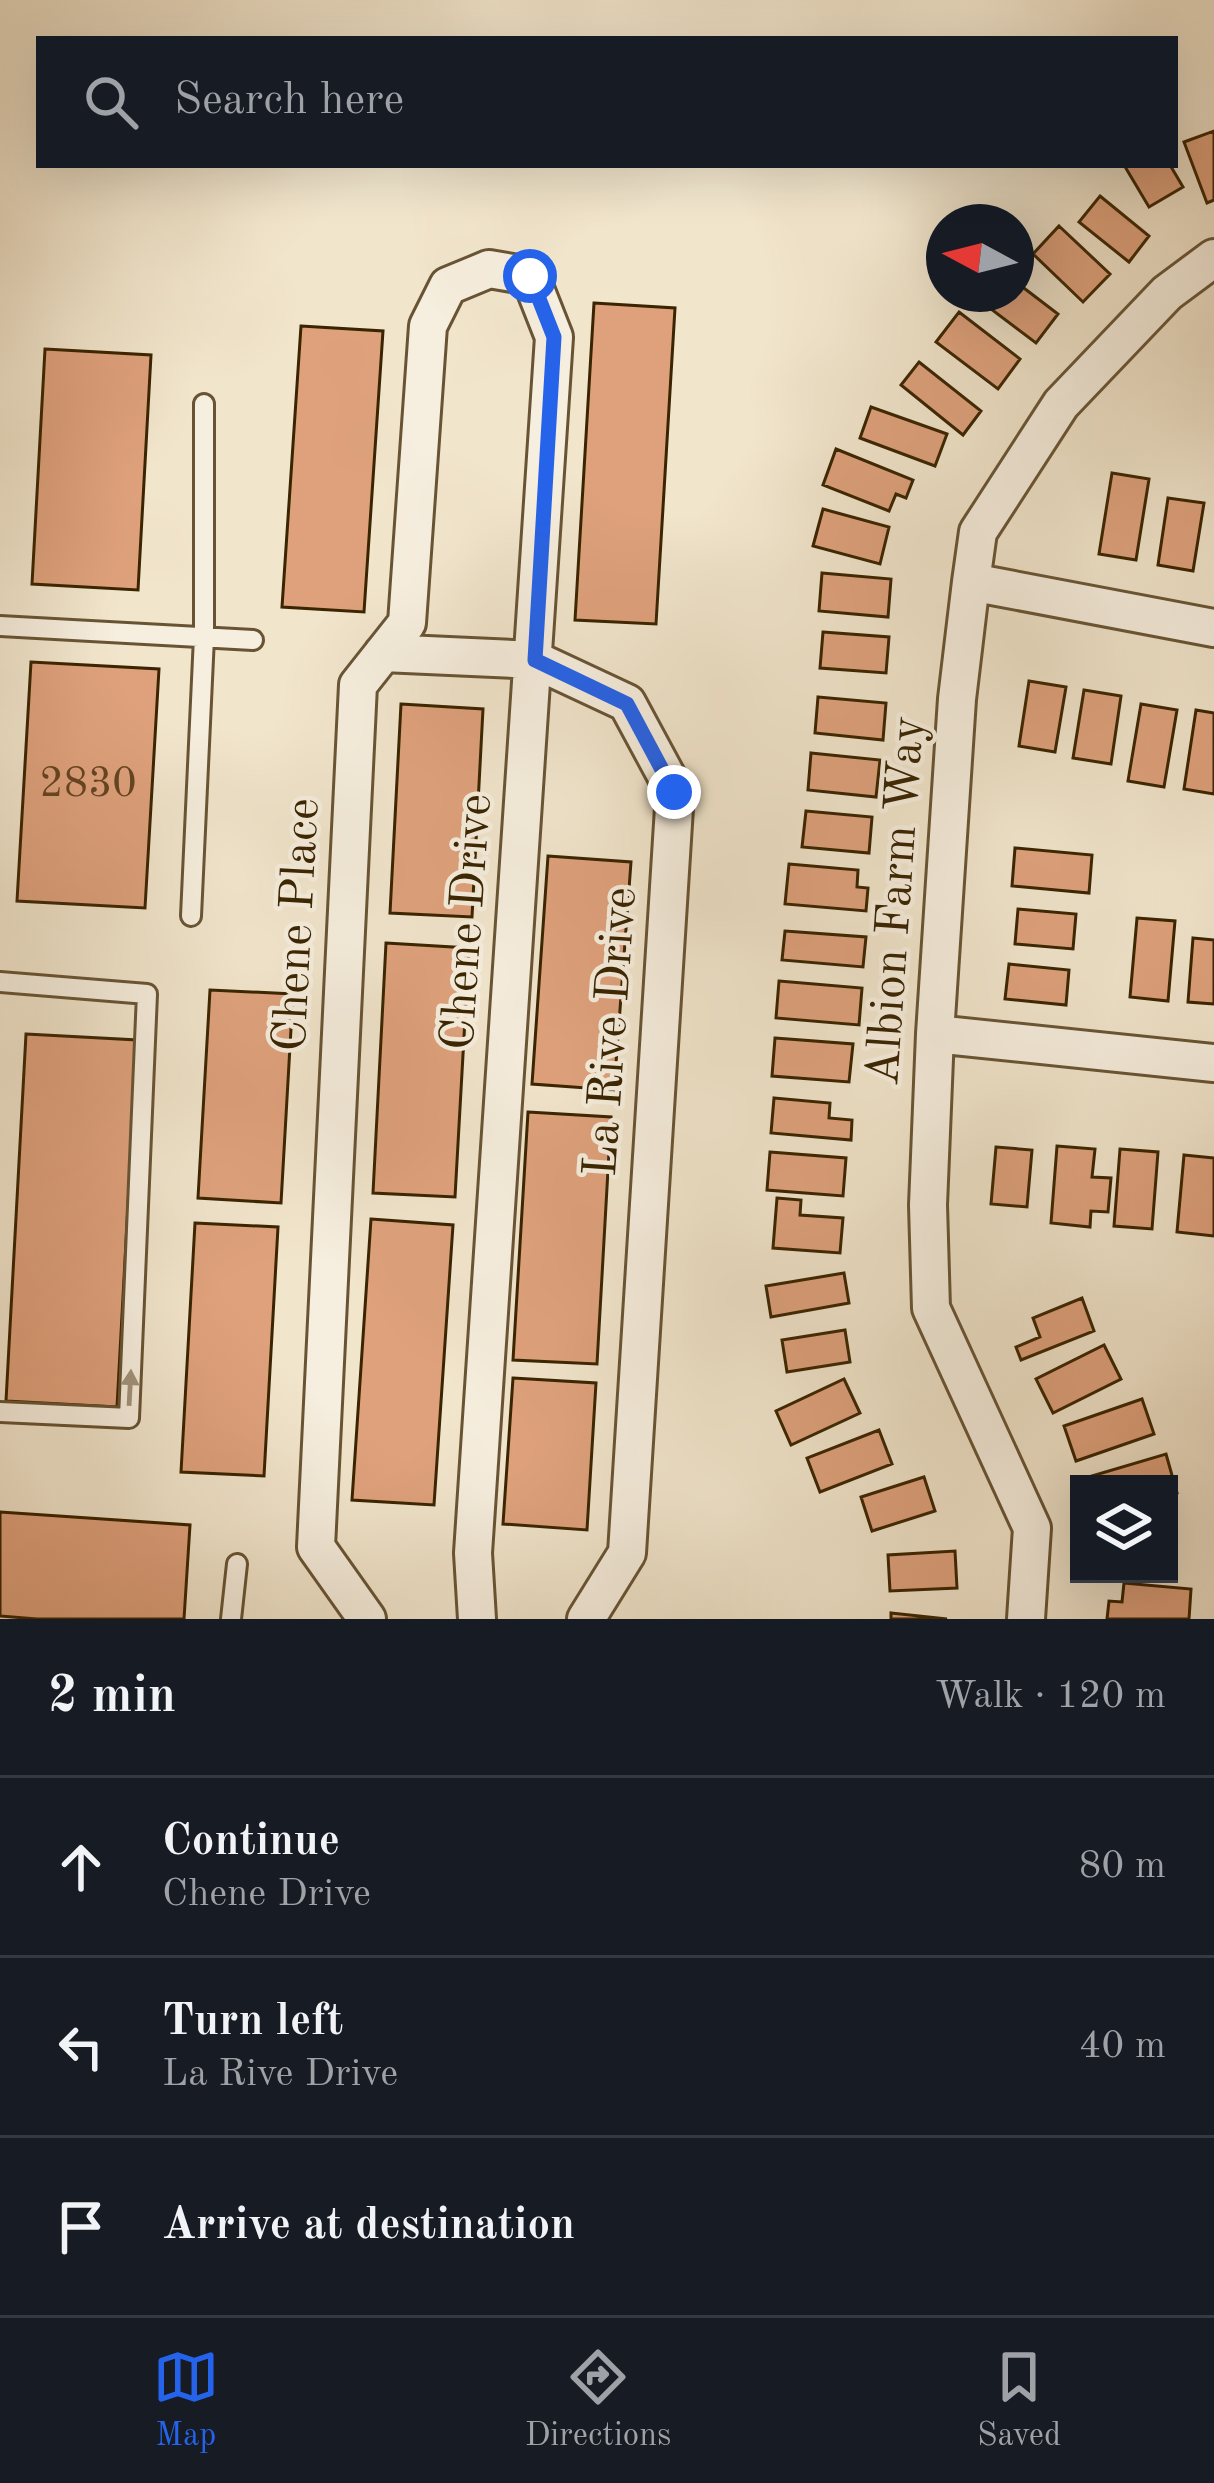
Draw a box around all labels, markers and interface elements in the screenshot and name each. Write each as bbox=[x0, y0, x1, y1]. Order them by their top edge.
search box bbox=[36, 36, 1178, 168]
icon: search bbox=[78, 69, 144, 135]
text: Search here bbox=[174, 79, 404, 124]
north arrow bbox=[926, 204, 1034, 312]
route start bbox=[503, 249, 557, 303]
street label: Albion Farm Way bbox=[860, 715, 934, 1087]
house number: 2830 bbox=[39, 764, 137, 806]
route end bbox=[647, 765, 701, 819]
street label: Chene Drive bbox=[435, 792, 501, 1052]
street label: Chene Place bbox=[267, 797, 329, 1053]
street label: La Rive Drive bbox=[578, 885, 646, 1179]
one-way arrow bbox=[121, 1368, 140, 1406]
map controls bbox=[1070, 1475, 1178, 1583]
button: layers bbox=[1070, 1475, 1178, 1583]
text: 2 min bbox=[48, 1672, 176, 1723]
text: Walk · 120 m bbox=[935, 1677, 1166, 1716]
text: Continue bbox=[162, 1820, 340, 1865]
icon: ahead bbox=[48, 1834, 114, 1900]
text: 80 m bbox=[1079, 1847, 1166, 1886]
text: Chene Drive bbox=[162, 1875, 371, 1914]
text: Turn left bbox=[162, 2000, 343, 2045]
icon: left bbox=[48, 2014, 114, 2080]
text: 40 m bbox=[1079, 2027, 1166, 2066]
text: La Rive Drive bbox=[162, 2055, 398, 2094]
icon: arrive bbox=[48, 2194, 114, 2260]
text: Arrive at destination bbox=[162, 2204, 575, 2249]
tab: Map bbox=[153, 2344, 219, 2457]
tab: Directions bbox=[525, 2344, 671, 2457]
tab: Saved bbox=[977, 2344, 1061, 2457]

